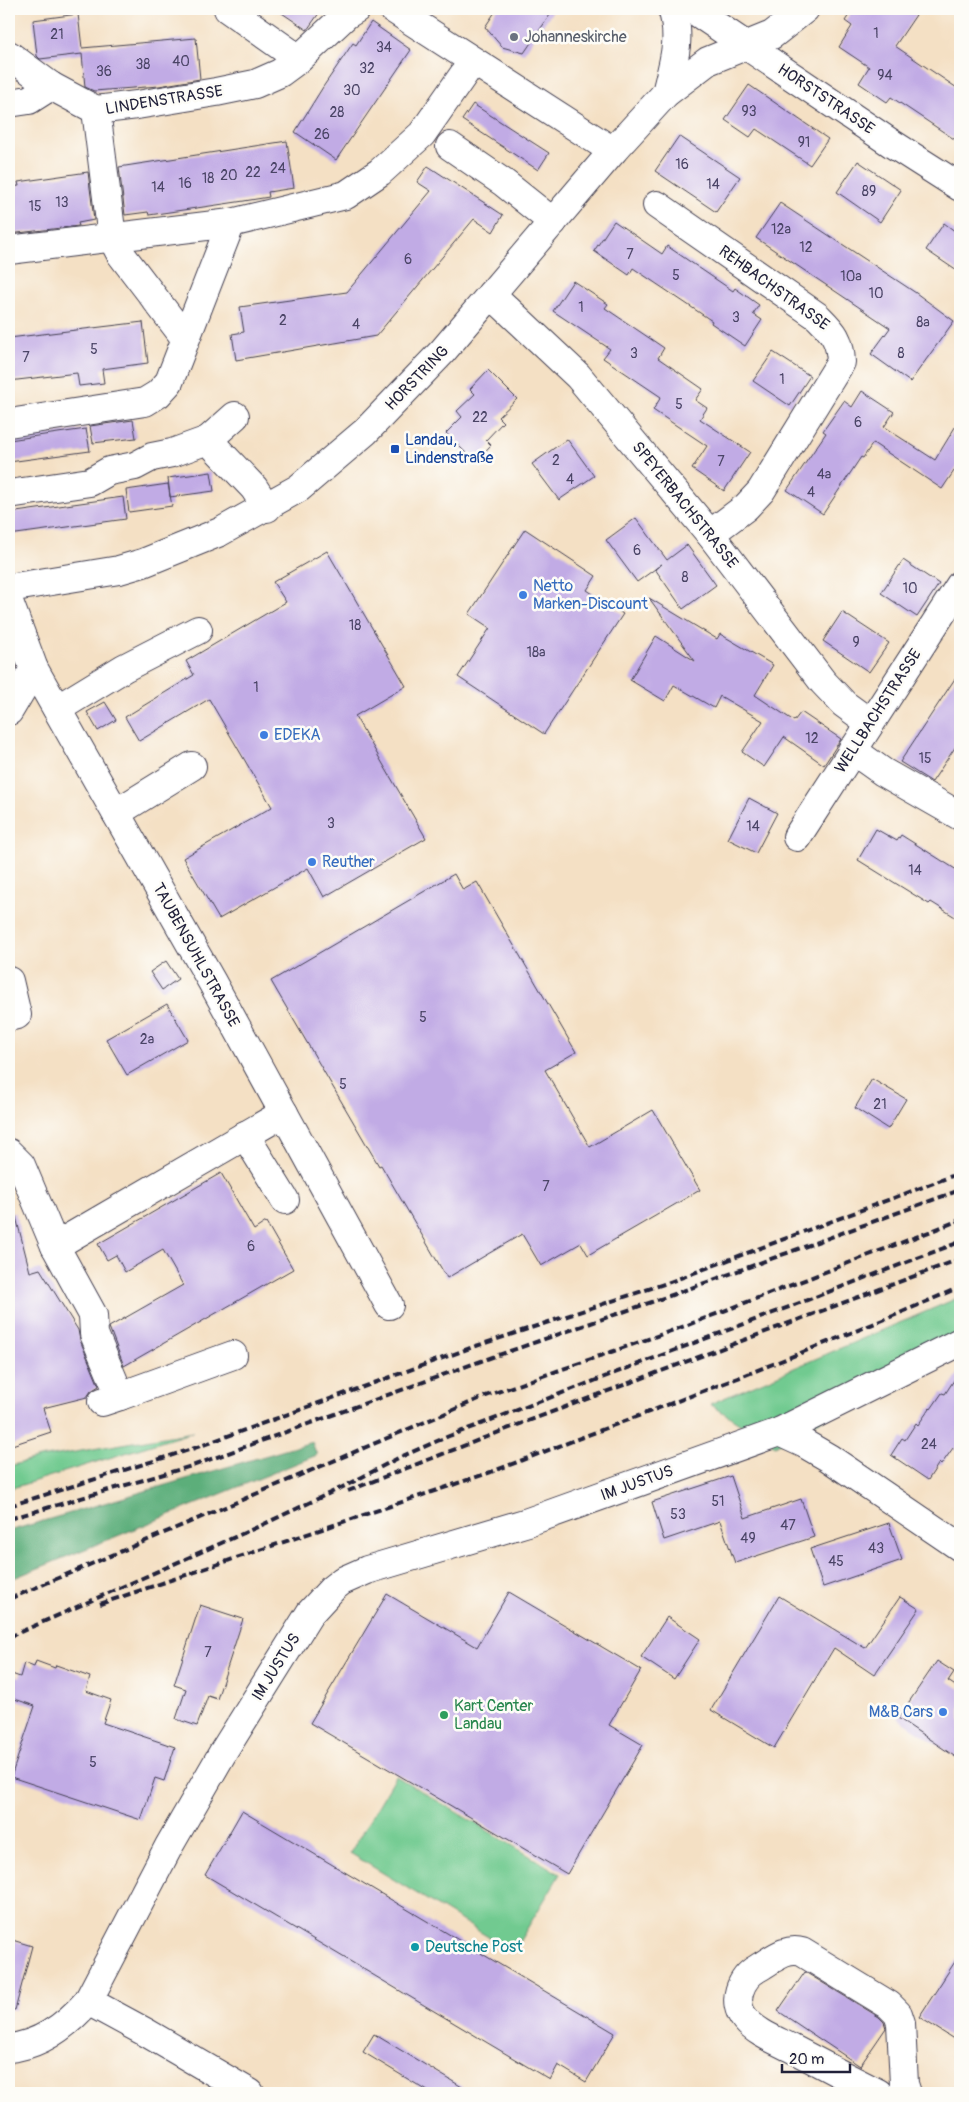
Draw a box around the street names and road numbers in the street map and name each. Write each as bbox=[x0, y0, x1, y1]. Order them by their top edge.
street label: HORSTSTRASSE bbox=[774, 59, 878, 139]
street label: LINDENSTRASSE bbox=[104, 81, 224, 119]
street label: REHBACHSTRASSE bbox=[715, 241, 833, 335]
street label: HORSTRING bbox=[381, 341, 453, 415]
street label: SPEYERBACHSTRASSE bbox=[628, 437, 742, 573]
street label: WELLBACHSTRASSE bbox=[830, 645, 926, 777]
street label: TAUBENSUHLSTRASSE bbox=[148, 879, 244, 1031]
street label: IM JUSTUS bbox=[598, 1461, 676, 1505]
street label: IM JUSTUS bbox=[247, 1630, 305, 1704]

